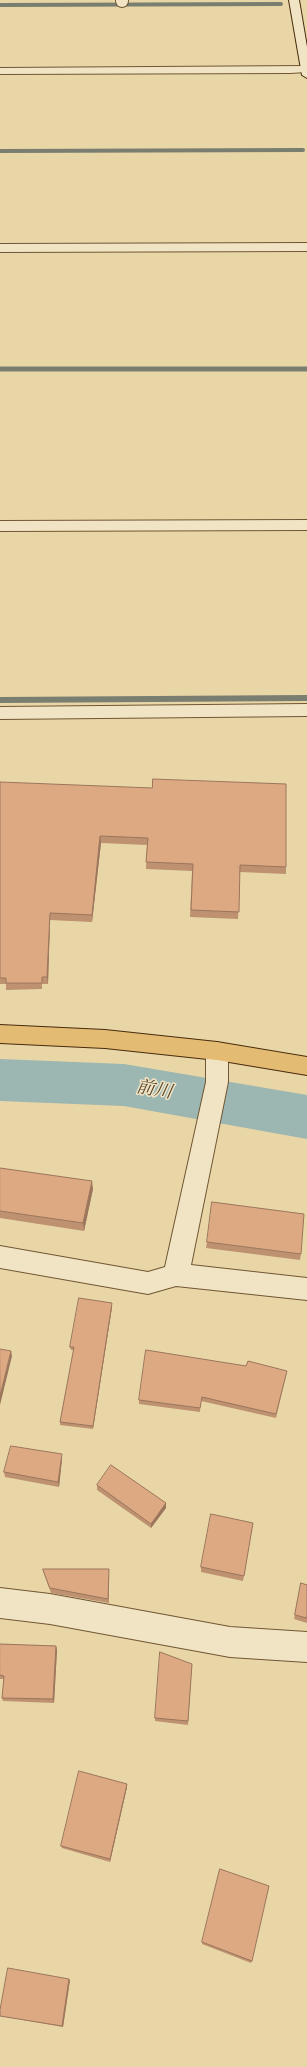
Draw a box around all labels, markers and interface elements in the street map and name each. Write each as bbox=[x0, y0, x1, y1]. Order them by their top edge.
water label: 前川 bbox=[134, 1077, 174, 1105]

